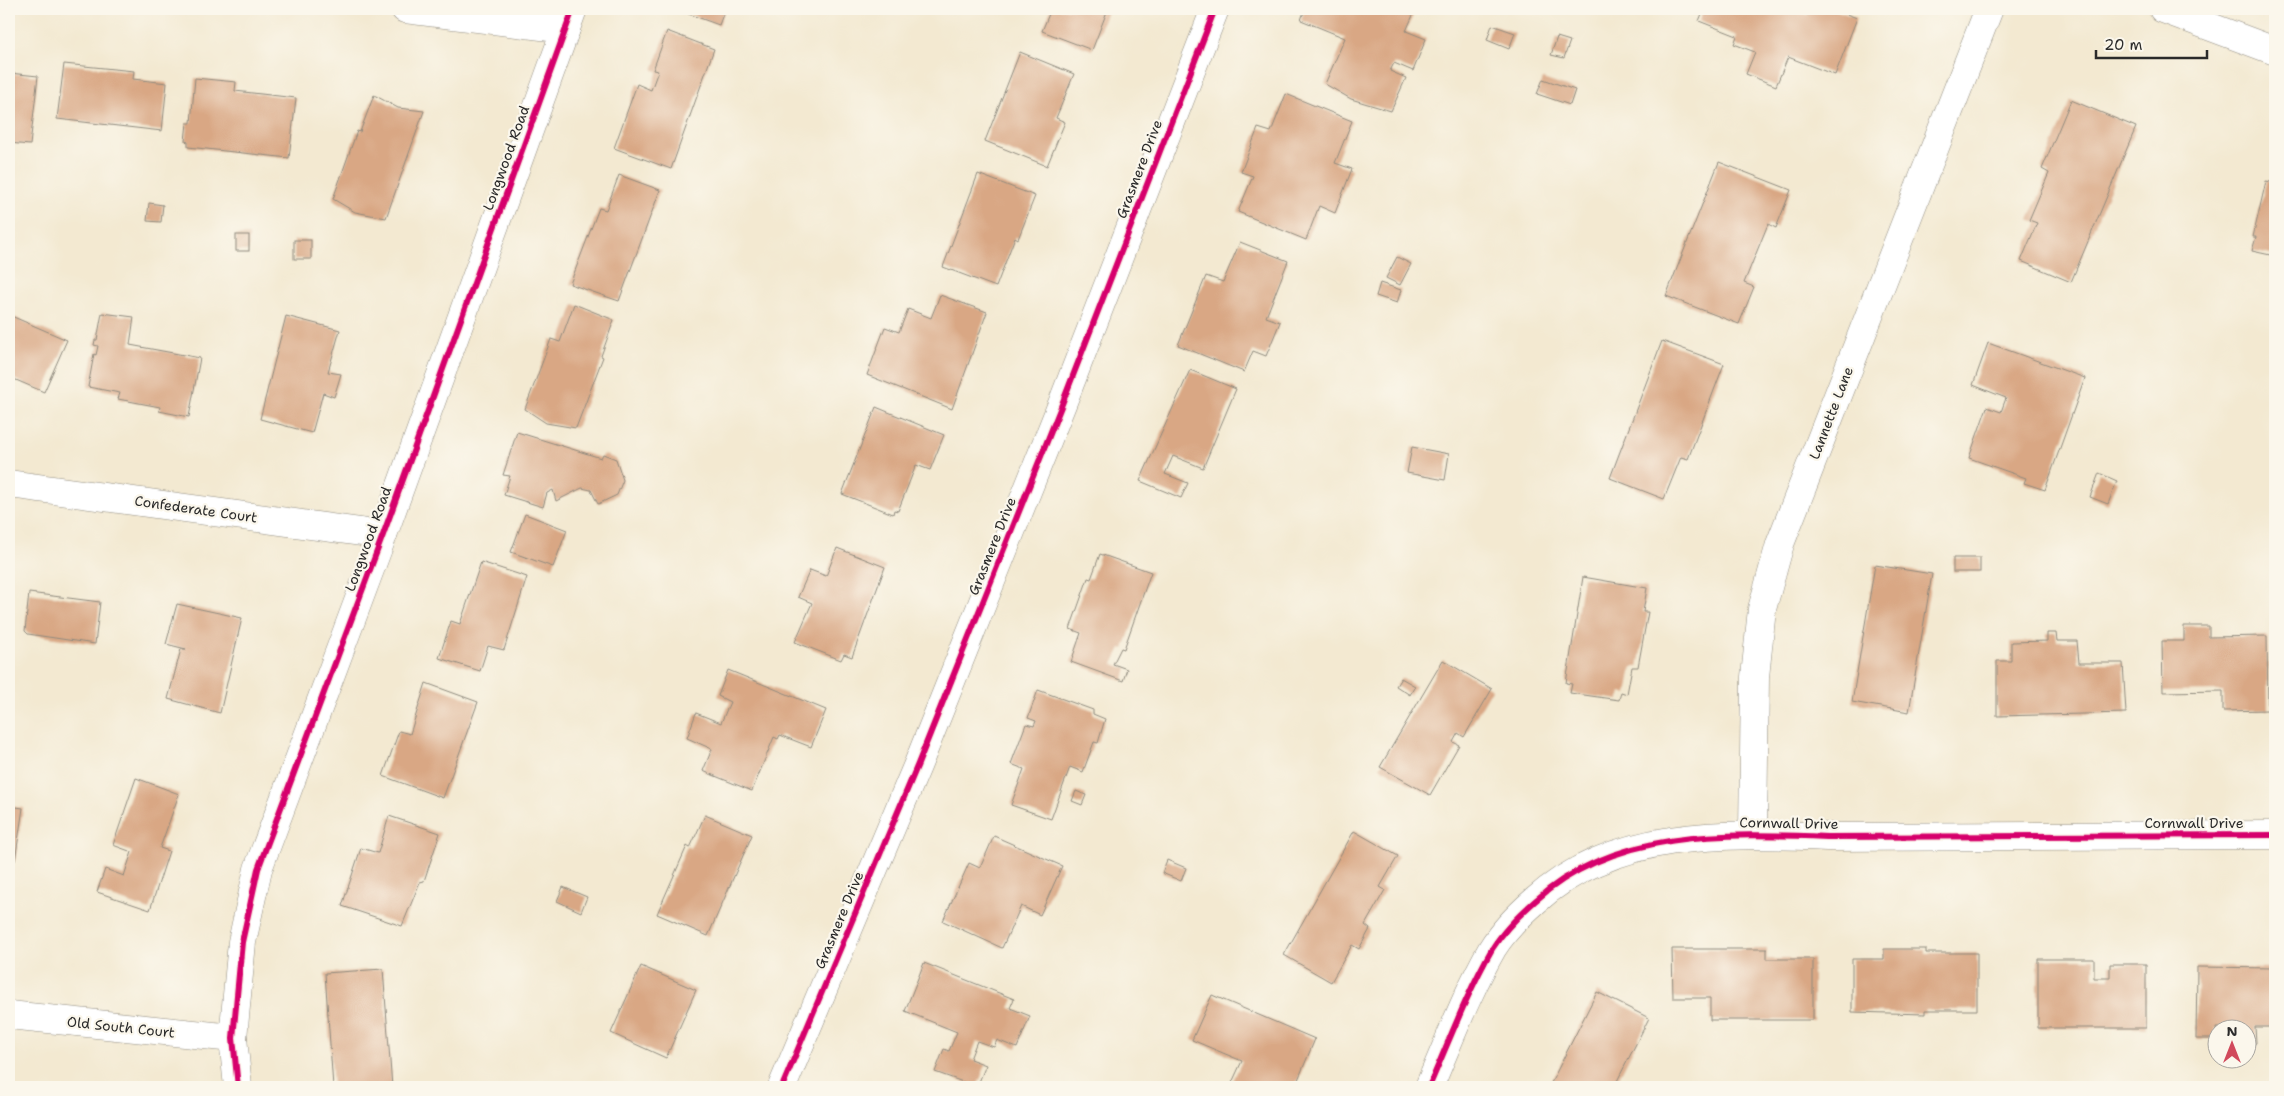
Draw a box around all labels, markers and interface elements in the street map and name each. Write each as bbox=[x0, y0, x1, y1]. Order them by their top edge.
scale bar bbox=[2096, 28, 2208, 60]
text: 20 m bbox=[2104, 35, 2143, 55]
street label: Longwood Road bbox=[479, 103, 533, 213]
street label: Grasmere Drive bbox=[1112, 117, 1166, 221]
street label: Lannette Lane bbox=[1805, 364, 1857, 462]
street label: Longwood Road bbox=[341, 484, 395, 594]
street label: Confederate Court bbox=[134, 491, 258, 527]
street label: Grasmere Drive bbox=[964, 494, 1020, 598]
street label: Cornwall Drive bbox=[1739, 813, 1839, 833]
street label: Cornwall Drive bbox=[2144, 814, 2244, 832]
street label: Grasmere Drive bbox=[810, 868, 868, 971]
street label: Old South Court bbox=[66, 1012, 176, 1042]
north arrow bbox=[2206, 1018, 2256, 1068]
text: N bbox=[2226, 1022, 2238, 1040]

